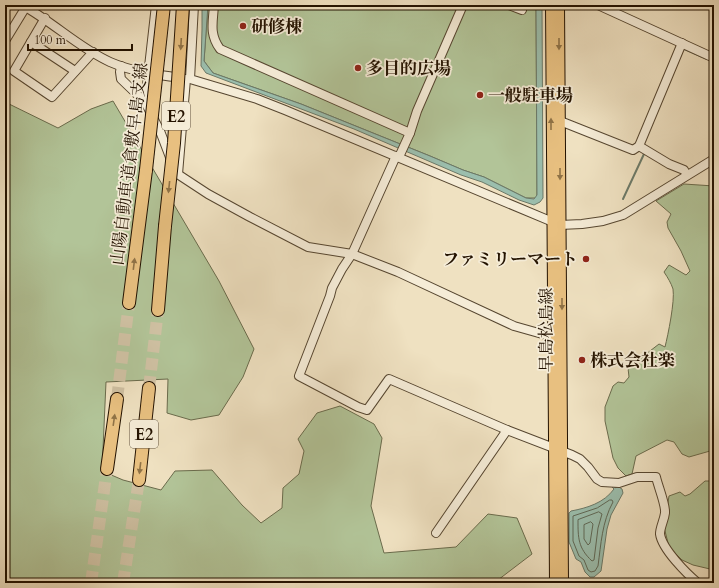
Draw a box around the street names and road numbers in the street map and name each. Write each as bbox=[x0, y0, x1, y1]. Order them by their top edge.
street label: 山陽自動車道倉敷早島支線 bbox=[106, 61, 153, 267]
road number: E2 bbox=[162, 102, 190, 130]
street label: 早島松島線 bbox=[535, 288, 558, 373]
road number: E2 bbox=[130, 420, 158, 448]

